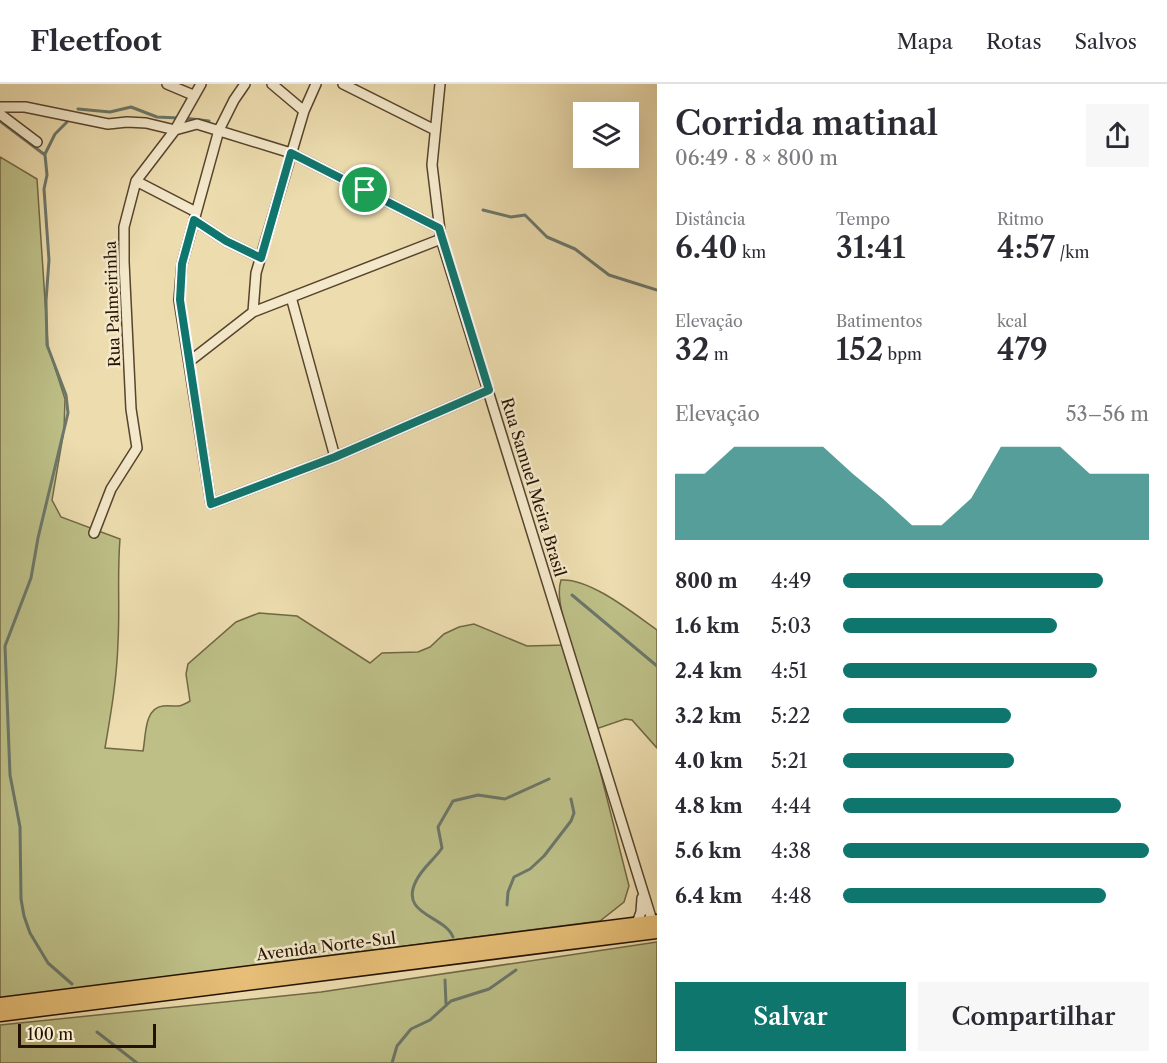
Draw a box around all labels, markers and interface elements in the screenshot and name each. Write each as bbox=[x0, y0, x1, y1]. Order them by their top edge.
text: Fleetfoot bbox=[30, 24, 162, 58]
text: Mapa bbox=[897, 29, 953, 54]
text: Rotas bbox=[986, 29, 1042, 54]
text: Salvos bbox=[1075, 29, 1137, 54]
map controls bbox=[573, 102, 639, 168]
button: layers bbox=[573, 102, 639, 168]
text: Corrida matinal bbox=[675, 103, 938, 144]
button: share bbox=[1086, 104, 1149, 167]
text: 06:49 · 8 × 800 m bbox=[675, 146, 838, 170]
pin bbox=[339, 164, 390, 215]
icon: arrive bbox=[348, 173, 381, 206]
text: Distância bbox=[675, 209, 746, 229]
text: Tempo bbox=[836, 209, 890, 229]
text: Ritmo bbox=[997, 209, 1044, 229]
text: 6.40 bbox=[675, 229, 738, 266]
text: 31:41 bbox=[836, 229, 906, 266]
text: 4:57 bbox=[997, 229, 1055, 266]
street label: Rua Palmeirinha bbox=[100, 240, 124, 368]
text: km bbox=[738, 242, 766, 262]
text: /km bbox=[1055, 242, 1089, 262]
text: Elevação bbox=[675, 311, 743, 331]
text: Batimentos bbox=[836, 311, 922, 331]
text: kcal bbox=[997, 311, 1027, 331]
text: 32 bbox=[675, 331, 709, 368]
text: 152 bbox=[836, 331, 883, 368]
text: 479 bbox=[997, 331, 1048, 368]
text: m bbox=[709, 344, 729, 364]
text: bpm bbox=[883, 344, 922, 364]
street label: Rua Samuel Meira Brasil bbox=[497, 395, 571, 579]
text: Elevação bbox=[675, 402, 760, 426]
text: 53–56 m bbox=[1066, 402, 1149, 426]
text: 800 m bbox=[675, 569, 738, 593]
text: 4:49 bbox=[771, 569, 811, 593]
text: 1.6 km bbox=[675, 614, 740, 638]
text: 5:03 bbox=[771, 614, 811, 638]
text: 2.4 km bbox=[675, 659, 742, 683]
text: 4:51 bbox=[771, 659, 807, 683]
text: 3.2 km bbox=[675, 704, 742, 728]
text: 5:22 bbox=[771, 704, 810, 728]
text: 4.0 km bbox=[675, 749, 743, 773]
text: 5:21 bbox=[771, 749, 807, 773]
text: 4.8 km bbox=[675, 794, 743, 818]
text: 4:44 bbox=[771, 794, 811, 818]
text: 5.6 km bbox=[675, 839, 742, 863]
text: 4:38 bbox=[771, 839, 811, 863]
text: 6.4 km bbox=[675, 884, 742, 908]
text: 4:48 bbox=[771, 884, 812, 908]
street label: Avenida Norte-Sul bbox=[254, 927, 397, 965]
button: Salvar bbox=[675, 982, 906, 1051]
button: Compartilhar bbox=[918, 982, 1149, 1051]
scale bar bbox=[18, 1021, 156, 1048]
text: 100 m bbox=[27, 1024, 73, 1044]

